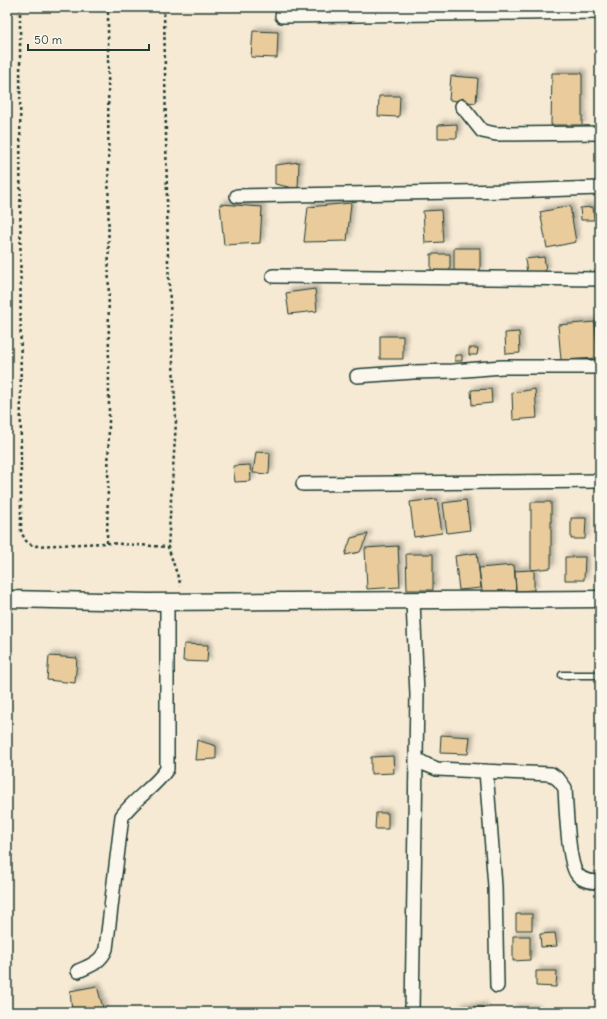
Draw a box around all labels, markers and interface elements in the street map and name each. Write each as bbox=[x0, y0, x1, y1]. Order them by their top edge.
scale bar bbox=[28, 26, 149, 52]
text: 50 m bbox=[34, 32, 63, 47]

